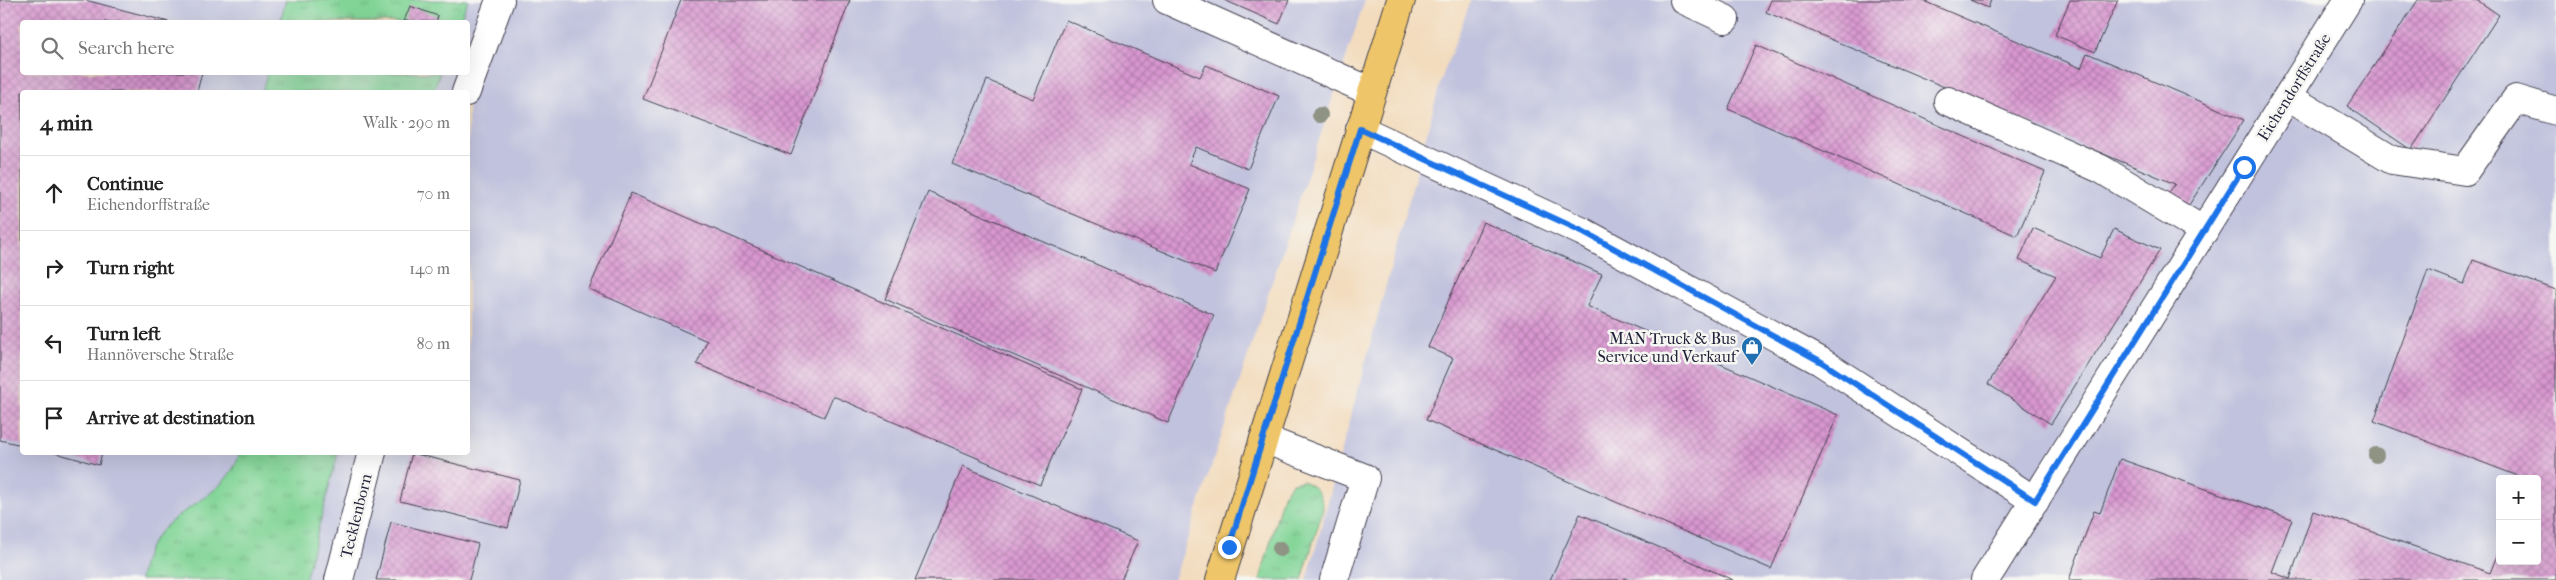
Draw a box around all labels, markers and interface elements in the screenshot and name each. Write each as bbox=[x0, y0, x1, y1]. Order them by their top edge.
search box bbox=[20, 20, 470, 75]
street label: Eichendorffstraße bbox=[2253, 30, 2335, 144]
icon: search bbox=[38, 34, 66, 62]
text: Search here bbox=[78, 37, 174, 59]
text: 4 min bbox=[40, 111, 93, 135]
text: Walk · 290 m bbox=[363, 113, 450, 132]
route start bbox=[2233, 156, 2256, 179]
text: Continue bbox=[87, 173, 163, 195]
icon: ahead bbox=[40, 179, 68, 207]
text: 70 m bbox=[417, 184, 450, 203]
text: Eichendorffstraße bbox=[87, 195, 210, 214]
icon: right bbox=[40, 254, 68, 282]
text: Turn right bbox=[87, 257, 174, 279]
text: 140 m bbox=[409, 259, 450, 278]
text: Turn left bbox=[87, 323, 161, 345]
icon: left bbox=[40, 329, 68, 357]
place label: MAN Truck & Bus Service und Verkauf bbox=[1598, 329, 1740, 366]
text: 80 m bbox=[416, 334, 450, 353]
shop icon: MAN Truck & Bus Service und Verkauf bbox=[1740, 335, 1764, 366]
text: Hannöversche Straße bbox=[87, 345, 234, 364]
icon: arrive bbox=[40, 404, 68, 432]
text: Arrive at destination bbox=[87, 407, 255, 429]
street label: Tecklenborn bbox=[336, 471, 376, 560]
map controls bbox=[2496, 475, 2541, 565]
button: + bbox=[2496, 475, 2541, 520]
button: − bbox=[2496, 520, 2541, 565]
route end bbox=[1218, 536, 1241, 559]

